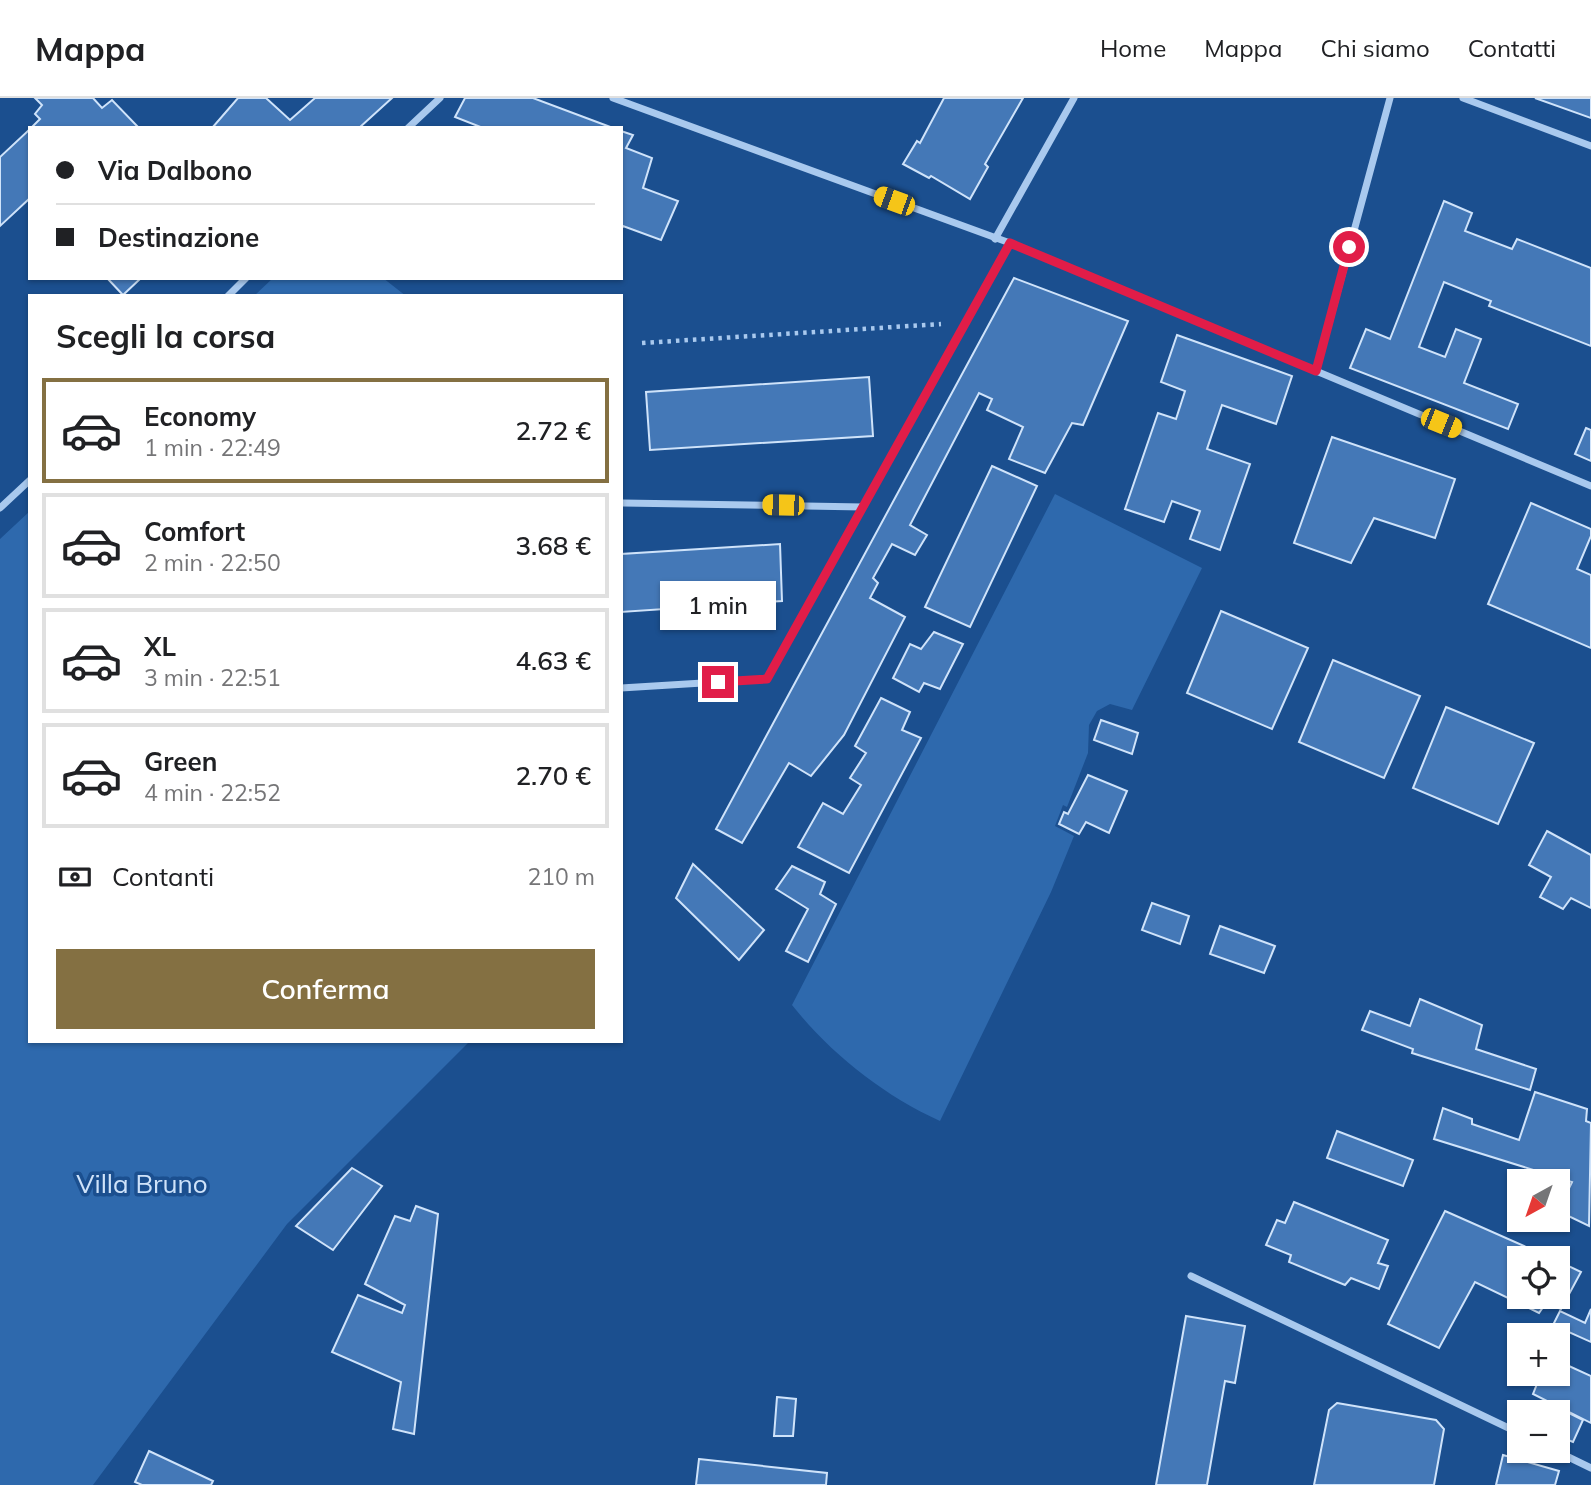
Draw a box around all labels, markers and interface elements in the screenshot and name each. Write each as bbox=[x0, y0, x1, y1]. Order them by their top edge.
text: Mappa bbox=[35, 28, 146, 69]
text: Home bbox=[1100, 33, 1166, 63]
text: Mappa bbox=[1204, 33, 1282, 63]
text: Chi siamo bbox=[1320, 33, 1430, 63]
text: Contatti bbox=[1468, 33, 1556, 63]
text: Via Dalbono bbox=[98, 154, 252, 187]
car bbox=[871, 184, 918, 218]
text: Destinazione bbox=[98, 221, 259, 254]
route start bbox=[1333, 231, 1365, 263]
text: Scegli la corsa bbox=[56, 316, 275, 356]
icon: car bbox=[60, 399, 123, 462]
text: Economy bbox=[144, 400, 256, 433]
car bbox=[1418, 405, 1465, 441]
text: 2.72 € bbox=[515, 414, 591, 447]
text: 1 min · 22:49 bbox=[144, 433, 281, 462]
car bbox=[762, 494, 805, 516]
icon: car bbox=[60, 514, 123, 577]
text: Comfort bbox=[144, 515, 245, 548]
text: 3.68 € bbox=[515, 529, 591, 562]
text: 2 min · 22:50 bbox=[144, 548, 281, 577]
callout: 1 min bbox=[660, 580, 776, 630]
text: 1 min bbox=[688, 591, 748, 620]
icon: car bbox=[60, 629, 123, 692]
text: XL bbox=[144, 630, 176, 663]
text: 4.63 € bbox=[515, 644, 591, 677]
text: 3 min · 22:51 bbox=[144, 663, 281, 692]
route end bbox=[702, 666, 734, 698]
icon: car bbox=[60, 744, 123, 807]
text: Green bbox=[144, 745, 217, 778]
text: 2.70 € bbox=[515, 759, 591, 792]
text: 4 min · 22:52 bbox=[144, 778, 281, 807]
icon: cash bbox=[56, 858, 94, 896]
text: Contanti bbox=[112, 860, 214, 893]
text: 210 m bbox=[527, 862, 595, 891]
button: Conferma bbox=[56, 949, 595, 1029]
park label: Villa Bruno bbox=[76, 1167, 208, 1200]
north arrow bbox=[1507, 1169, 1570, 1232]
map controls bbox=[1507, 1169, 1570, 1463]
button: locate bbox=[1507, 1246, 1570, 1309]
button: + bbox=[1507, 1323, 1570, 1386]
button: − bbox=[1507, 1400, 1570, 1463]

